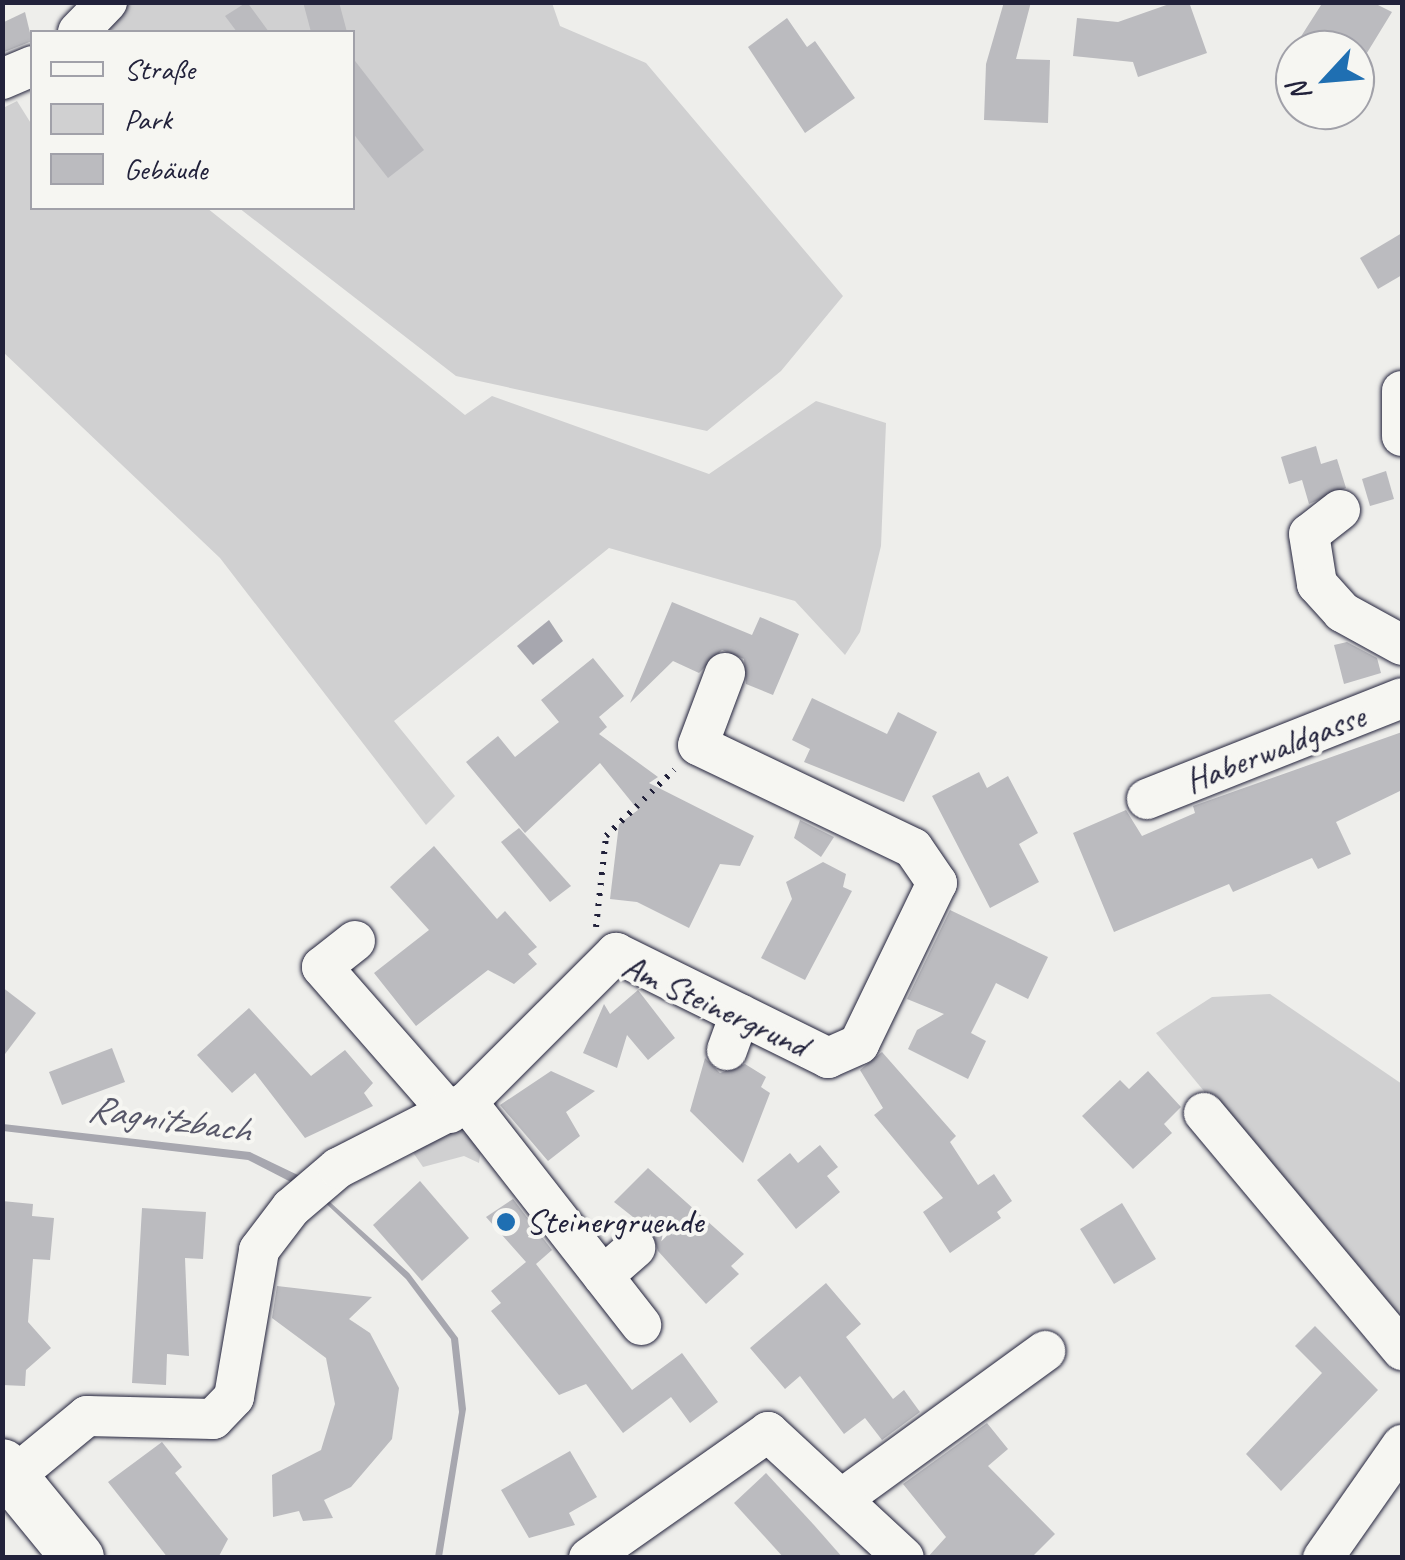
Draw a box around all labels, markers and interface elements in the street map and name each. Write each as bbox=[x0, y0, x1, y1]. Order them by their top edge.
legend bbox=[30, 30, 355, 210]
north arrow bbox=[1275, 30, 1375, 130]
text: Straße bbox=[124, 50, 195, 88]
text: N bbox=[1280, 77, 1319, 108]
text: Park bbox=[124, 100, 172, 138]
text: Gebäude bbox=[124, 150, 207, 188]
street label: Haberwaldgasse bbox=[1179, 695, 1371, 803]
street label: Am Steinergrund bbox=[615, 945, 815, 1067]
water label: Ragnitzbach bbox=[85, 1085, 253, 1153]
place label: Steinergruende bbox=[526, 1201, 703, 1243]
marker: Steinergruende bbox=[495, 1211, 517, 1233]

